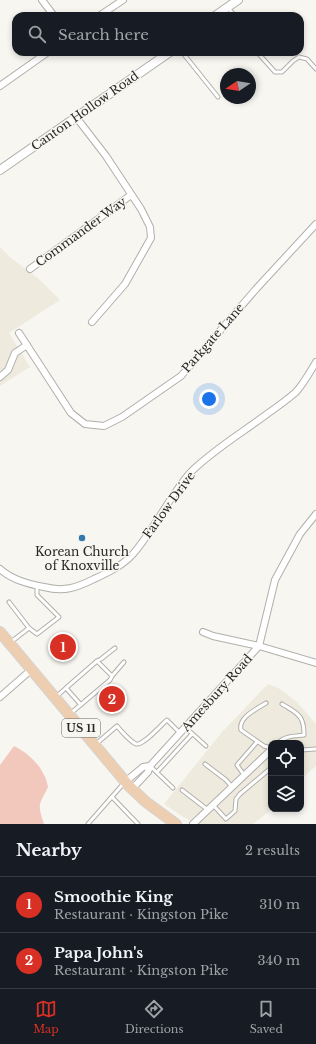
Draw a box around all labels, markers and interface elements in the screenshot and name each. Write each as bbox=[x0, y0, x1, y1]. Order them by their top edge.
search box bbox=[12, 12, 304, 56]
icon: search bbox=[26, 23, 48, 45]
text: Search here bbox=[58, 25, 149, 44]
street label: Canton Hollow Road bbox=[28, 68, 141, 153]
north arrow bbox=[220, 68, 256, 104]
street label: Commander Way bbox=[32, 193, 129, 270]
street label: Parkgate Lane bbox=[178, 300, 247, 375]
your location bbox=[199, 389, 219, 409]
street label: Farlow Drive bbox=[139, 468, 198, 541]
marker: Korean Church of Knoxville bbox=[77, 533, 87, 543]
place label: Korean Church of Knoxville bbox=[35, 544, 129, 573]
pin: 1 bbox=[50, 632, 76, 662]
street label: Amesbury Road bbox=[177, 651, 255, 735]
pin: 2 bbox=[99, 684, 125, 714]
road number: US 11 bbox=[62, 719, 100, 737]
map controls bbox=[268, 740, 304, 812]
button: locate bbox=[268, 740, 304, 776]
button: layers bbox=[268, 776, 304, 812]
text: Nearby bbox=[16, 840, 82, 861]
text: 2 results bbox=[245, 842, 300, 859]
text: Smoothie King bbox=[54, 887, 173, 906]
text: 1 bbox=[26, 896, 32, 913]
text: 310 m bbox=[259, 896, 300, 913]
text: Restaurant · Kingston Pike bbox=[54, 906, 228, 923]
text: Papa John's bbox=[54, 943, 143, 962]
text: 2 bbox=[25, 952, 33, 969]
text: 340 m bbox=[257, 952, 300, 969]
text: Restaurant · Kingston Pike bbox=[54, 962, 228, 979]
tab: Map bbox=[33, 998, 59, 1036]
tab: Directions bbox=[125, 998, 183, 1036]
tab: Saved bbox=[250, 998, 283, 1036]

